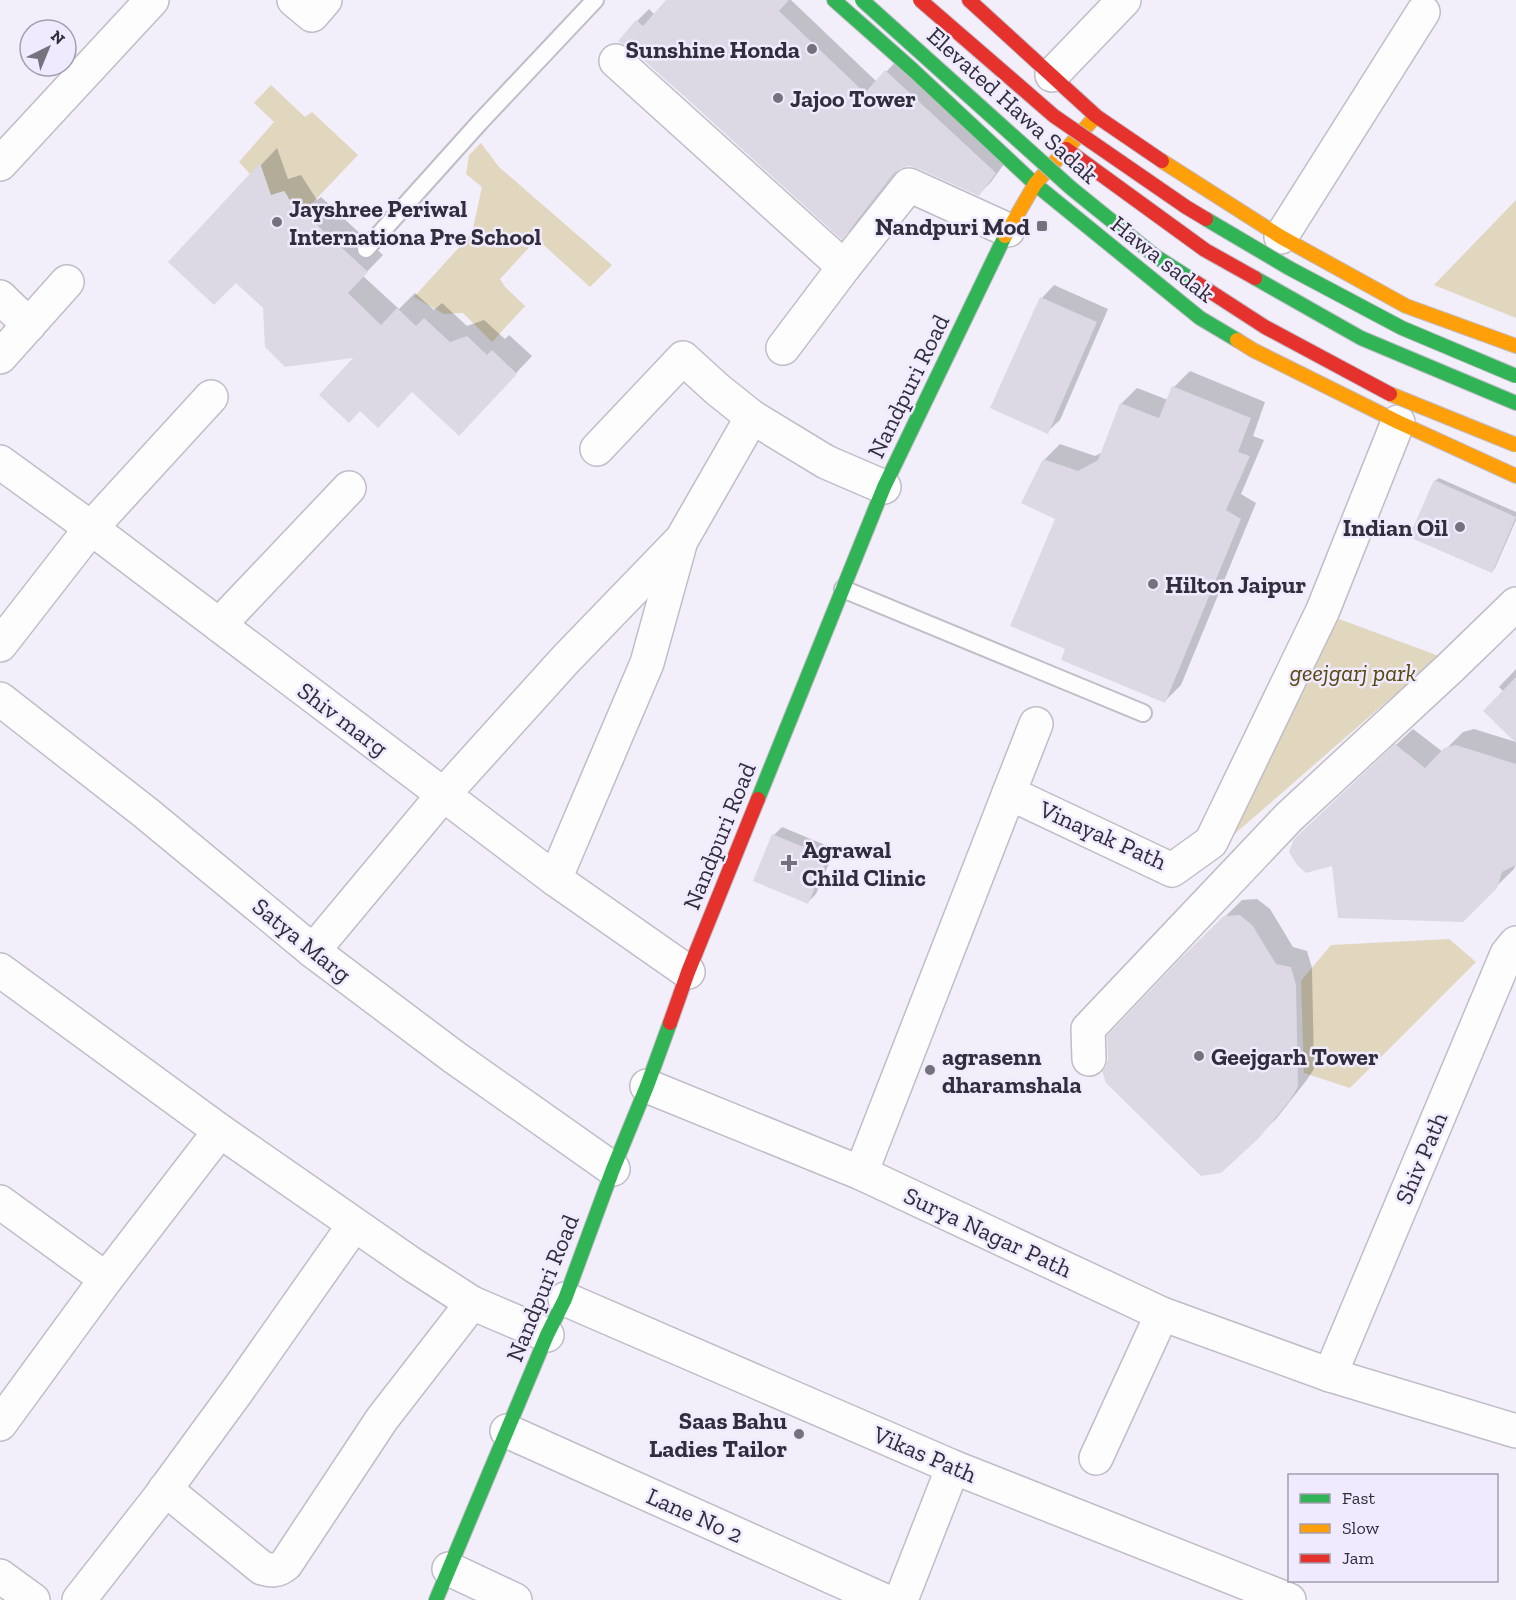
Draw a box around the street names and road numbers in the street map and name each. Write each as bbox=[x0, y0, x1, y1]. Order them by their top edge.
street label: Elevated Hawa Sadak bbox=[922, 21, 1105, 190]
street label: Hawa sadak bbox=[1105, 209, 1221, 309]
street label: Nandpuri Road bbox=[861, 309, 955, 463]
street label: Shiv marg bbox=[292, 676, 394, 762]
street label: Nandpuri Road bbox=[676, 758, 762, 914]
street label: Vinayak Path bbox=[1034, 794, 1172, 876]
street label: Satya Marg bbox=[247, 891, 357, 989]
street label: Shiv Path bbox=[1389, 1107, 1454, 1208]
street label: Surya Nagar Path bbox=[899, 1180, 1077, 1284]
street label: Nandpuri Road bbox=[499, 1210, 585, 1366]
street label: Vikas Path bbox=[868, 1419, 982, 1489]
street label: Lane No 2 bbox=[642, 1481, 748, 1549]

